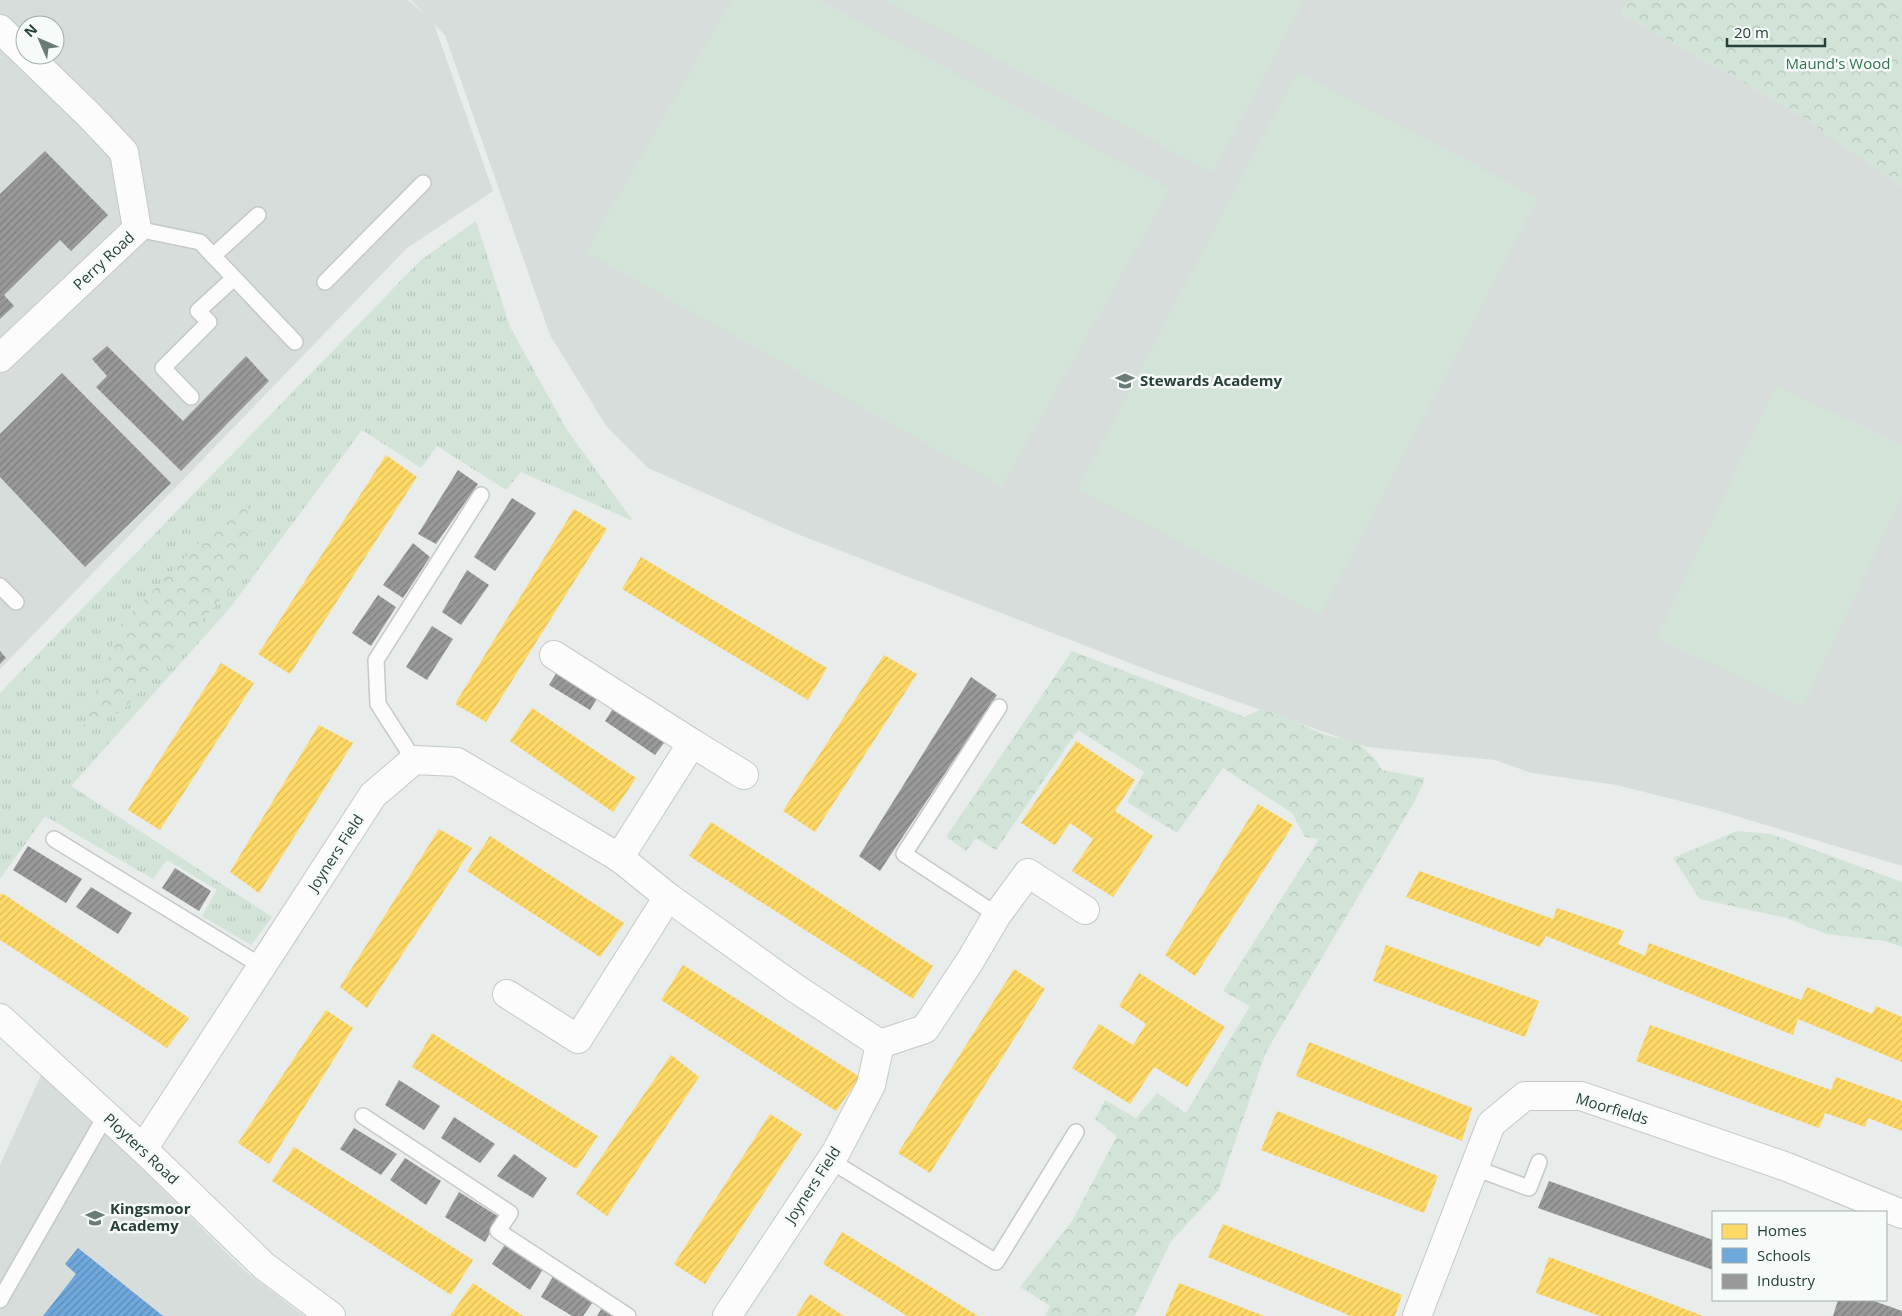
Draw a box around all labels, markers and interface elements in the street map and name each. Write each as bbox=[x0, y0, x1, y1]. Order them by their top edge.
north arrow bbox=[15, 15, 65, 65]
scale bar bbox=[1727, 15, 1824, 47]
text: N bbox=[20, 20, 41, 41]
text: 20 m bbox=[1734, 22, 1769, 42]
park label: Maund's Wood bbox=[1786, 53, 1890, 73]
street label: Perry Road bbox=[68, 227, 138, 294]
school or university icon: Stewards Academy bbox=[1114, 370, 1136, 392]
place label: Stewards Academy bbox=[1140, 370, 1282, 390]
street label: Joyners Field bbox=[302, 810, 368, 897]
street label: Moorfields bbox=[1573, 1088, 1651, 1129]
street label: Ployters Road bbox=[100, 1108, 184, 1188]
street label: Joyners Field bbox=[779, 1142, 845, 1229]
place label: Kingsmoor Academy bbox=[110, 1198, 191, 1235]
school or university icon: Kingsmoor Academy bbox=[84, 1207, 106, 1229]
legend bbox=[1712, 1211, 1887, 1301]
text: Homes bbox=[1757, 1220, 1807, 1240]
text: Schools bbox=[1757, 1245, 1811, 1265]
text: Industry bbox=[1757, 1270, 1815, 1290]

